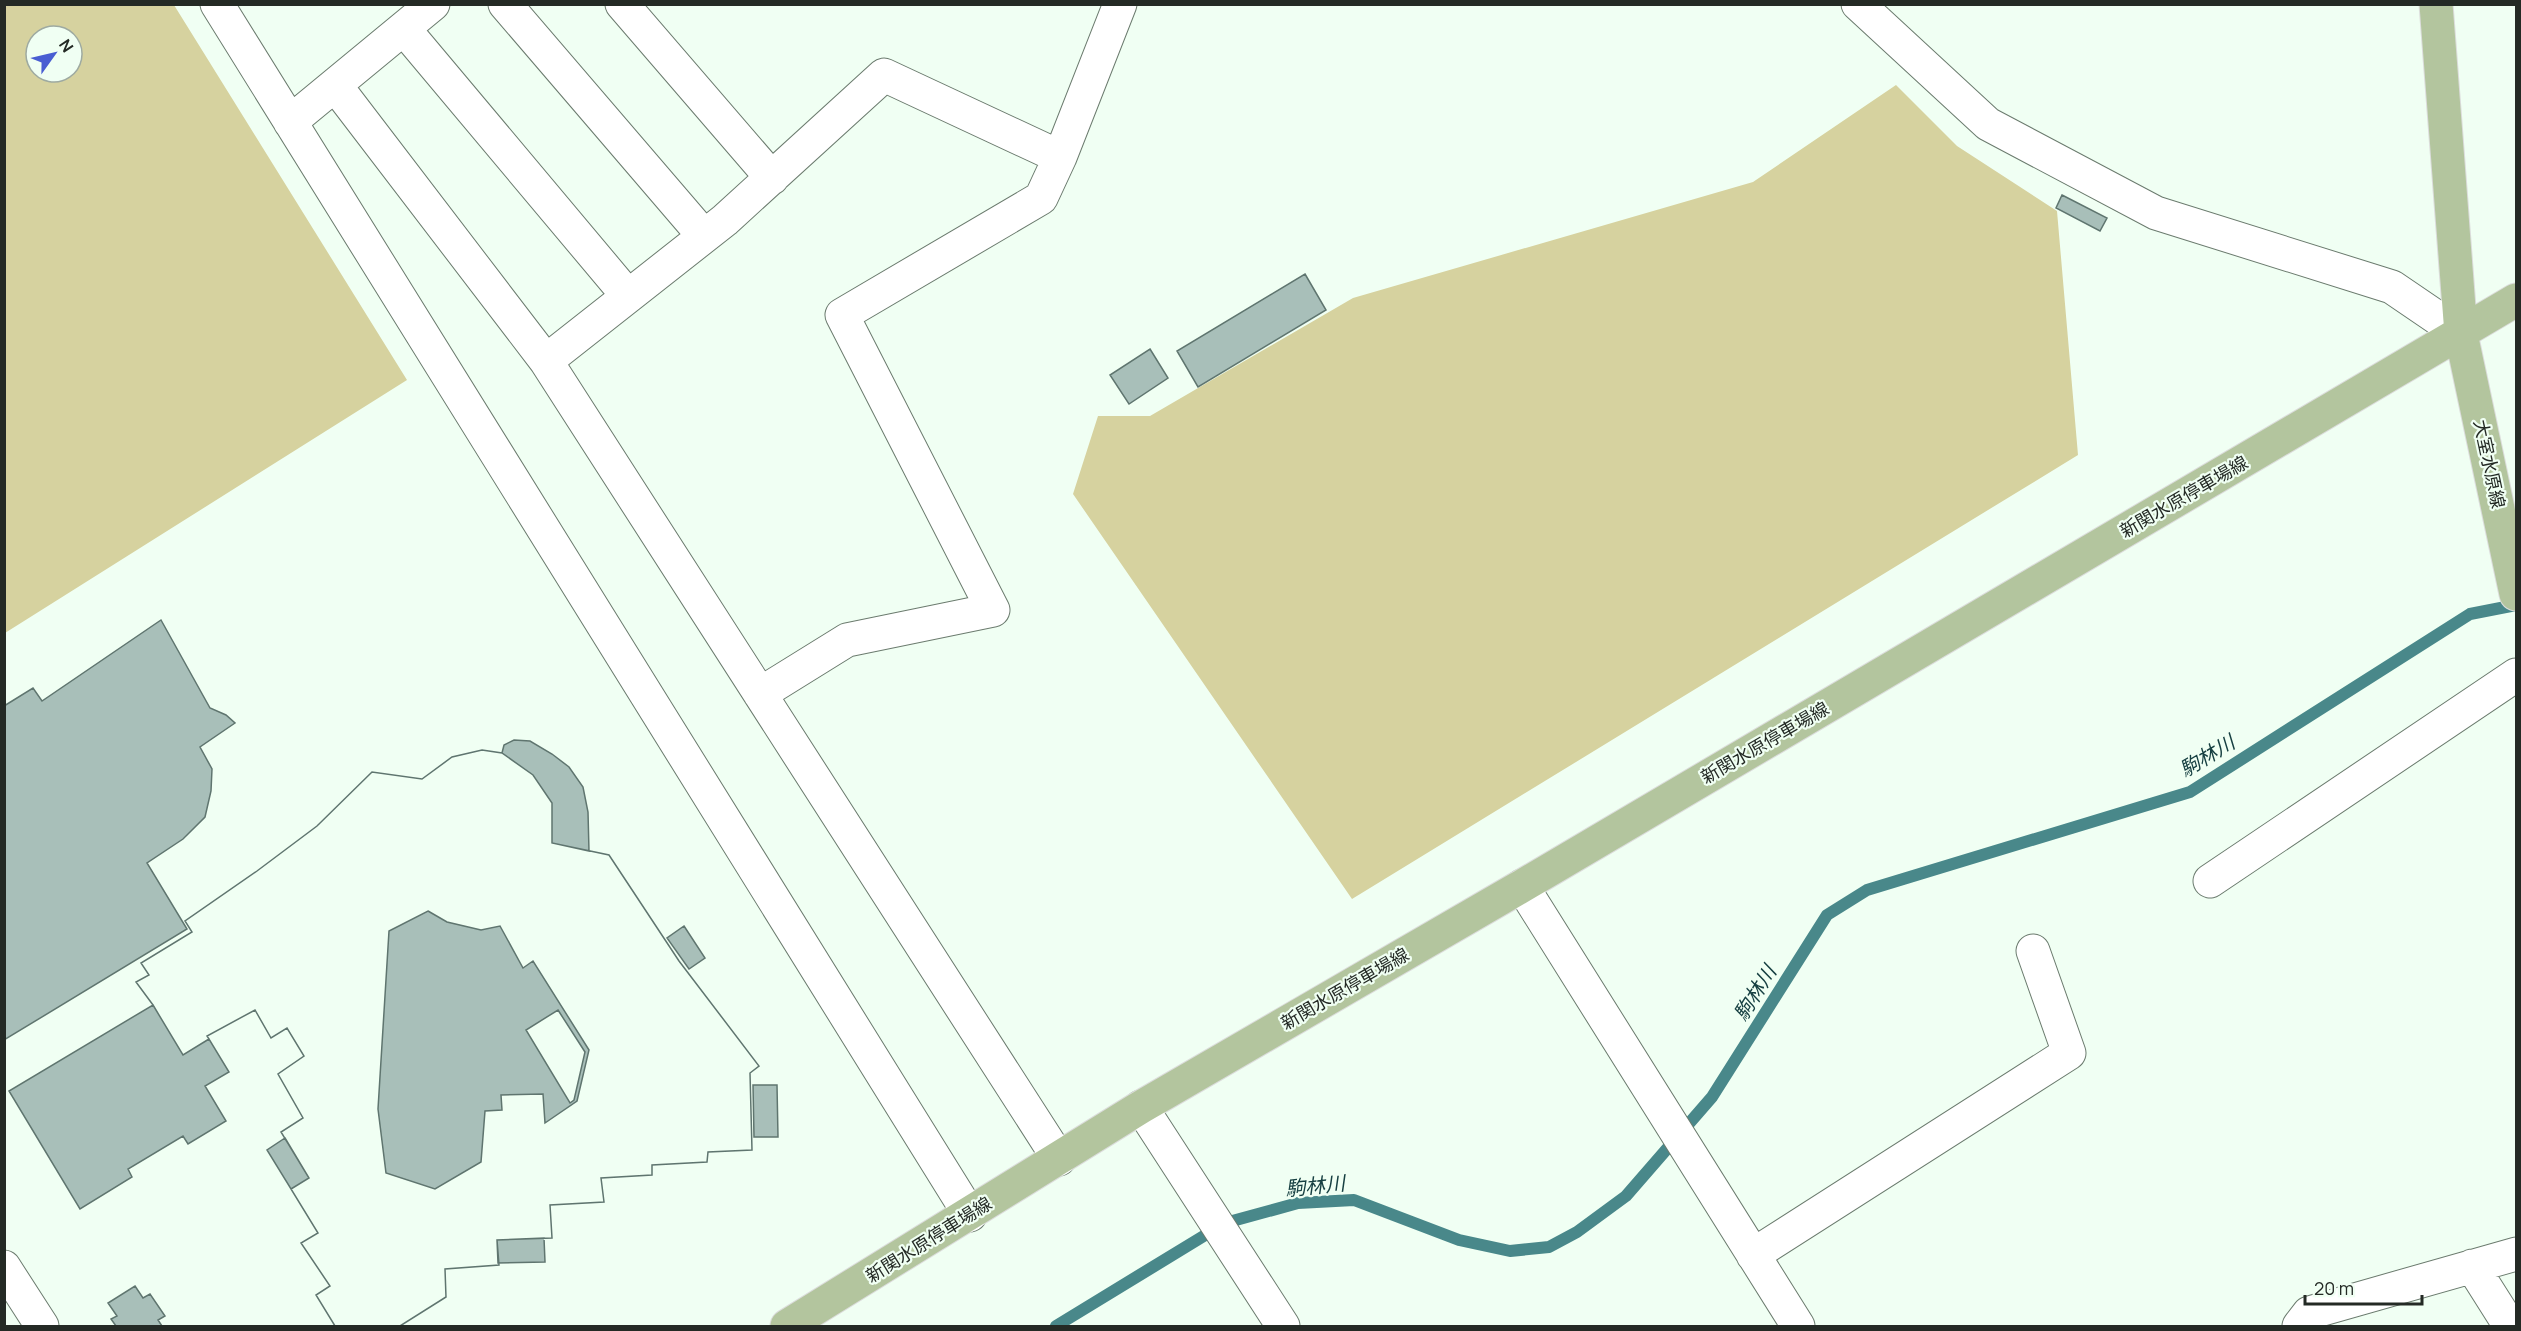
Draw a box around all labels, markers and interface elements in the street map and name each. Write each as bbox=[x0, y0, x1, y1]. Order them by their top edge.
north arrow bbox=[24, 24, 84, 84]
text: N bbox=[54, 35, 79, 57]
street label: 大室水原線 bbox=[2469, 417, 2511, 510]
street label: 新関水原停車場線 bbox=[2115, 450, 2252, 543]
street label: 新関水原停車場線 bbox=[1696, 696, 1833, 789]
water label: 駒林川 bbox=[2174, 728, 2241, 783]
street label: 新関水原停車場線 bbox=[1276, 942, 1413, 1035]
water label: 駒林川 bbox=[1727, 958, 1783, 1025]
water label: 駒林川 bbox=[1284, 1169, 1348, 1202]
street label: 新関水原停車場線 bbox=[861, 1191, 996, 1287]
scale bar bbox=[2305, 1268, 2422, 1306]
text: 20 m bbox=[2314, 1276, 2354, 1300]

